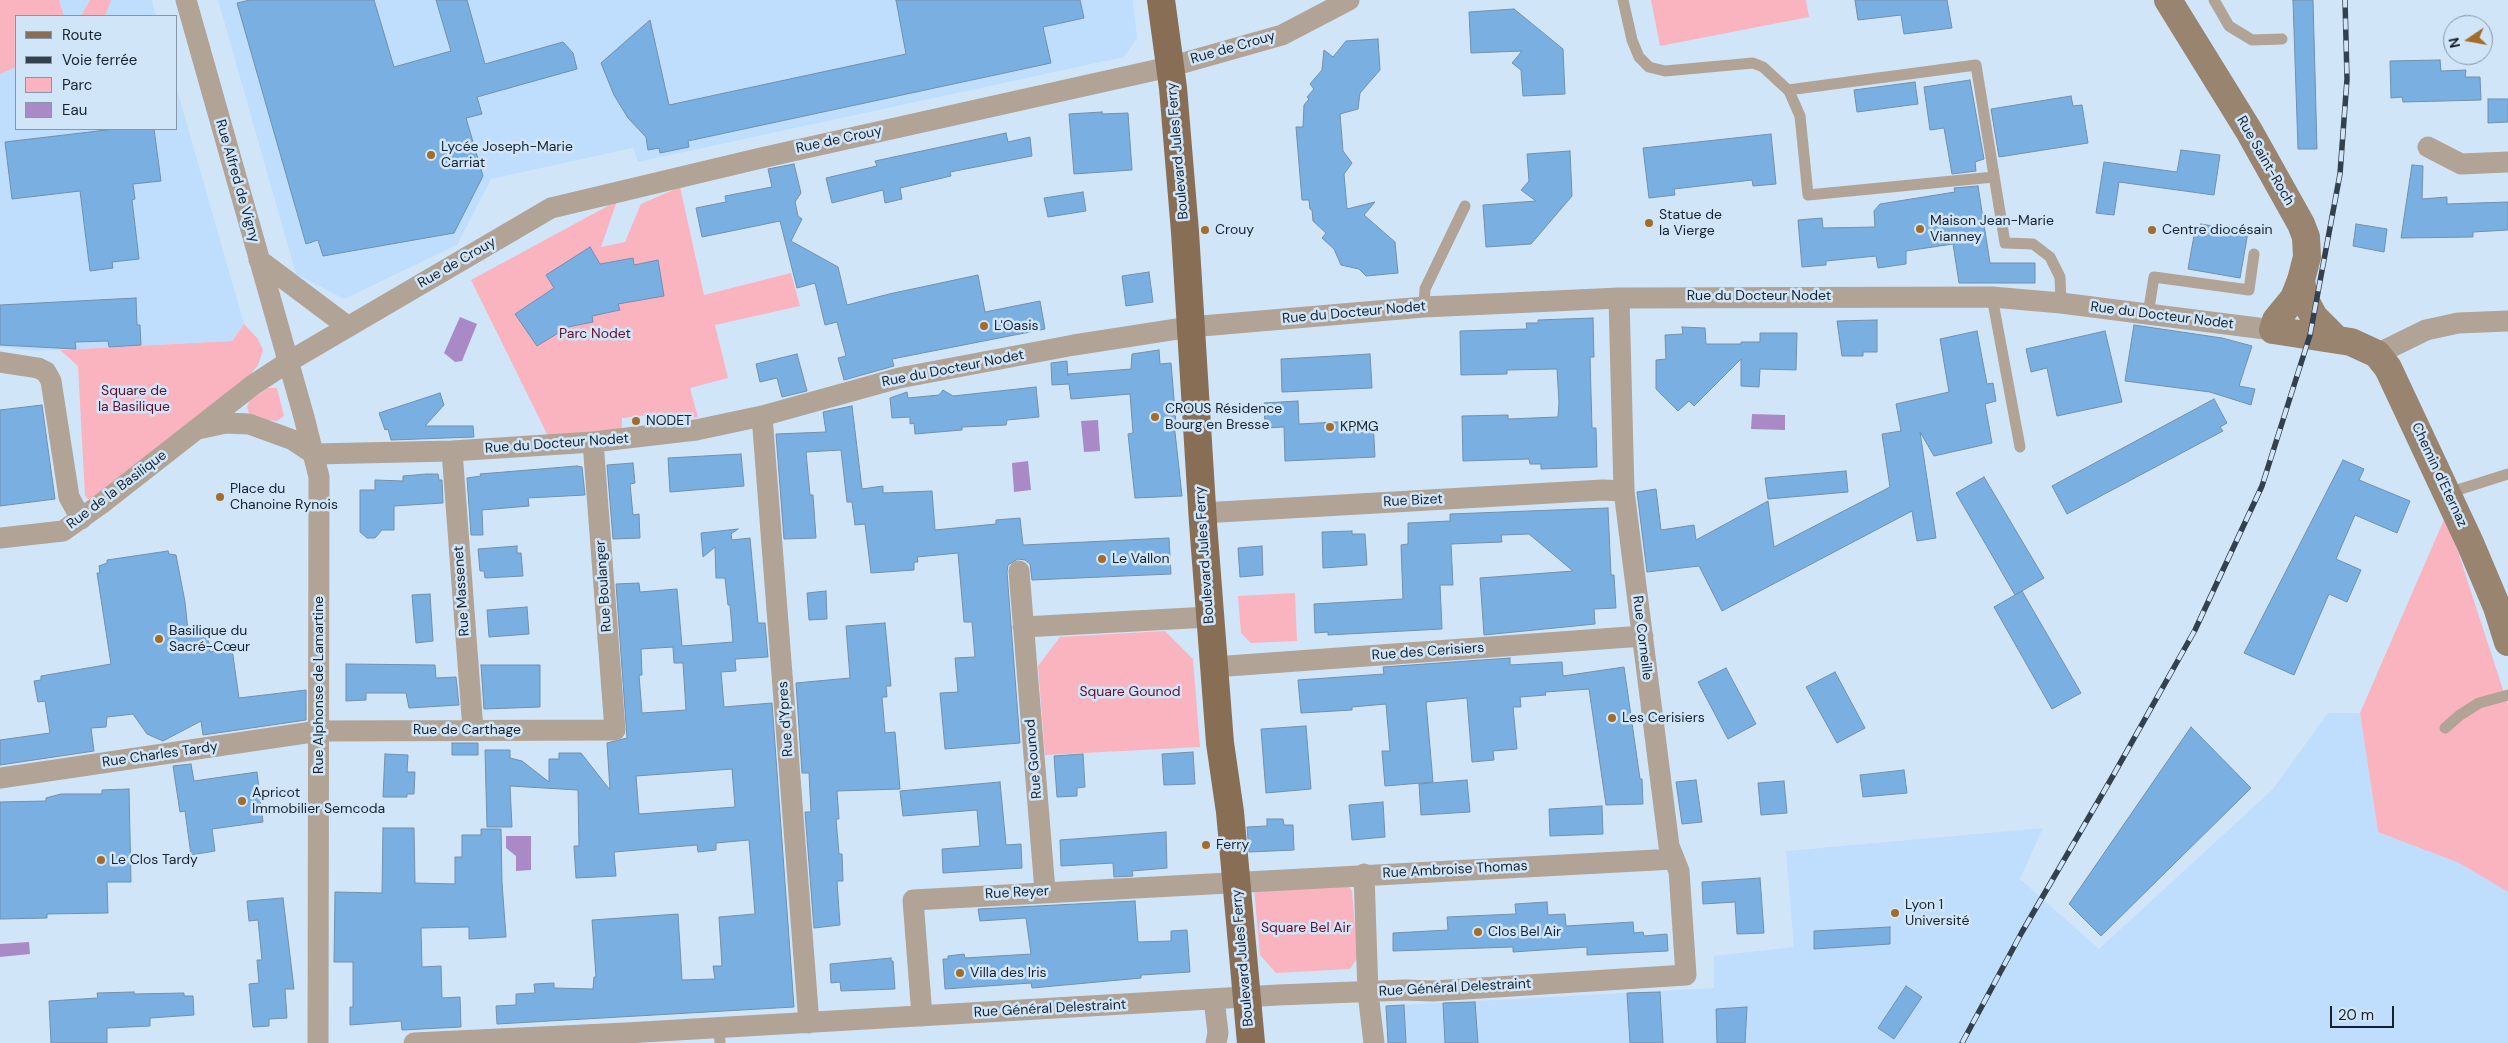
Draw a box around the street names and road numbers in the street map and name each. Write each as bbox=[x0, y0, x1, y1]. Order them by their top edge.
street label: Rue de Crouy bbox=[1189, 28, 1277, 68]
street label: Boulevard Jules Ferry bbox=[1164, 82, 1192, 220]
street label: Rue Saint-Roch bbox=[2233, 113, 2297, 209]
street label: Rue Alfred de Vigny bbox=[211, 118, 263, 244]
street label: Rue de Crouy bbox=[794, 123, 884, 157]
street label: Rue de Crouy bbox=[415, 234, 499, 292]
street label: Rue du Docteur Nodet bbox=[1687, 288, 1831, 304]
street label: Rue du Docteur Nodet bbox=[1281, 298, 1427, 328]
street label: Rue du Docteur Nodet bbox=[2089, 299, 2235, 333]
street label: Rue du Docteur Nodet bbox=[881, 347, 1025, 391]
street label: Chemin d'Eternaz bbox=[2408, 420, 2470, 530]
street label: Rue du Docteur Nodet bbox=[484, 431, 630, 457]
street label: Rue de la Basilique bbox=[64, 447, 170, 533]
street label: Boulevard Jules Ferry bbox=[1192, 486, 1218, 624]
street label: Rue Bizet bbox=[1383, 491, 1443, 511]
street label: Rue Boulanger bbox=[592, 539, 616, 633]
street label: Rue Massenet bbox=[450, 545, 474, 637]
street label: Rue Corneille bbox=[1628, 595, 1656, 681]
street label: Rue Alphonse de Lamartine bbox=[311, 596, 327, 774]
street label: Rue des Cerisiers bbox=[1371, 640, 1485, 664]
street label: Rue d'Ypres bbox=[775, 681, 797, 757]
street label: Rue Gounod bbox=[1022, 718, 1046, 800]
street label: Rue de Carthage bbox=[413, 722, 521, 738]
street label: Rue Charles Tardy bbox=[101, 739, 219, 771]
street label: Rue Ambroise Thomas bbox=[1382, 858, 1528, 882]
street label: Rue Reyer bbox=[985, 883, 1049, 903]
street label: Boulevard Jules Ferry bbox=[1229, 889, 1257, 1027]
street label: Rue Général Delestraint bbox=[1378, 976, 1532, 1000]
street label: Rue Général Delestraint bbox=[973, 997, 1127, 1021]

